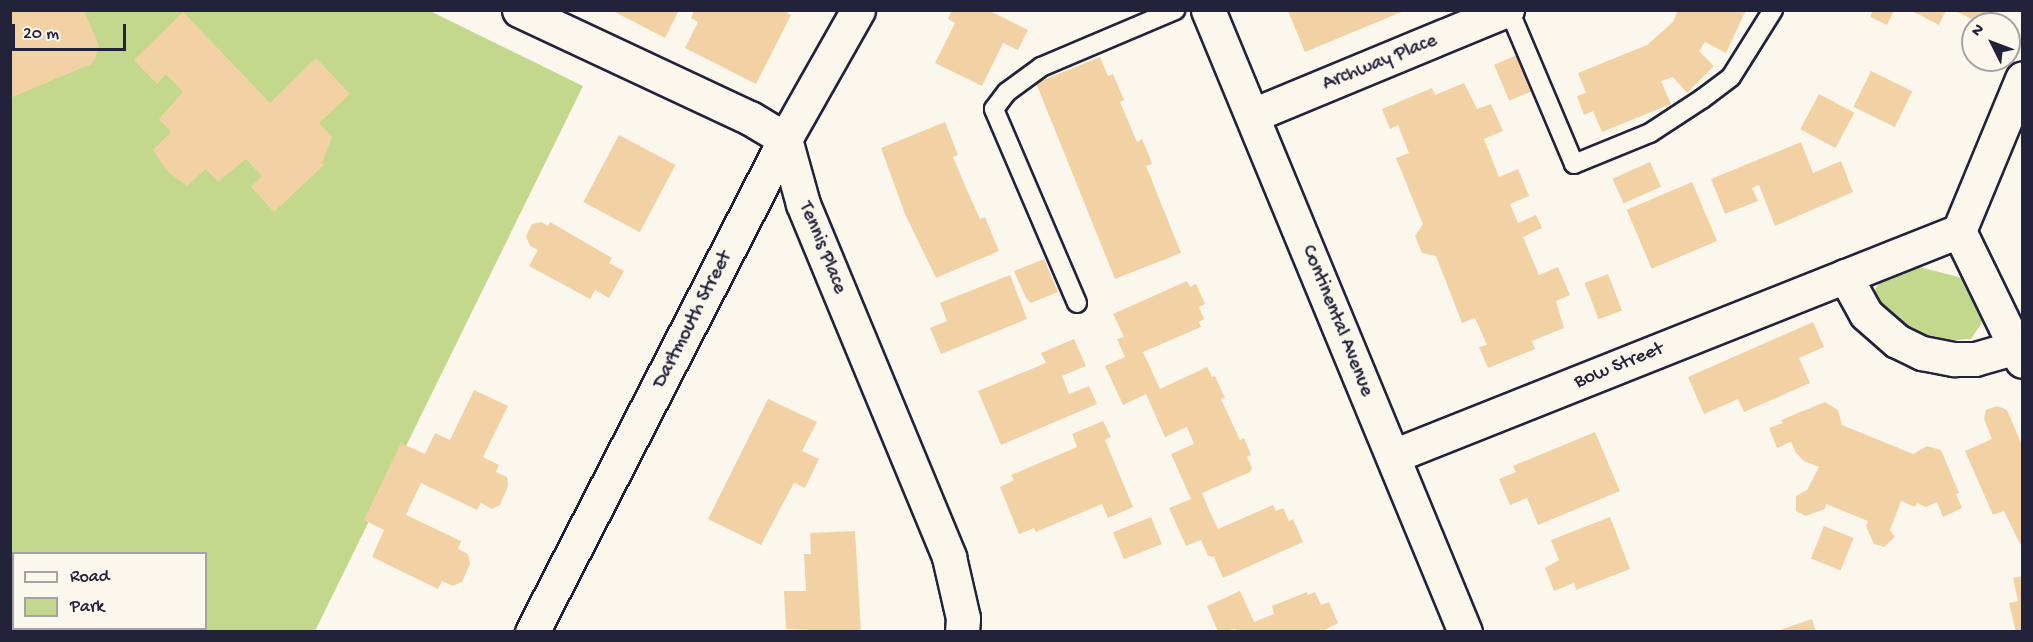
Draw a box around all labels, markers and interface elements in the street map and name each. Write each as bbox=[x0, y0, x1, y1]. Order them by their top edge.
scale bar bbox=[15, 12, 129, 50]
north arrow bbox=[1961, 12, 2021, 72]
text: N bbox=[1968, 21, 1989, 41]
text: 20 m bbox=[23, 24, 59, 45]
street label: Archway Place bbox=[1319, 29, 1441, 97]
street label: Tennis Place bbox=[793, 198, 851, 298]
street label: Continental Avenue bbox=[1296, 242, 1378, 400]
street label: Dartmouth Street bbox=[648, 248, 738, 392]
street label: Bow Street bbox=[1571, 337, 1667, 395]
legend bbox=[12, 552, 207, 630]
text: Road bbox=[70, 567, 109, 588]
text: Park bbox=[70, 597, 104, 618]

